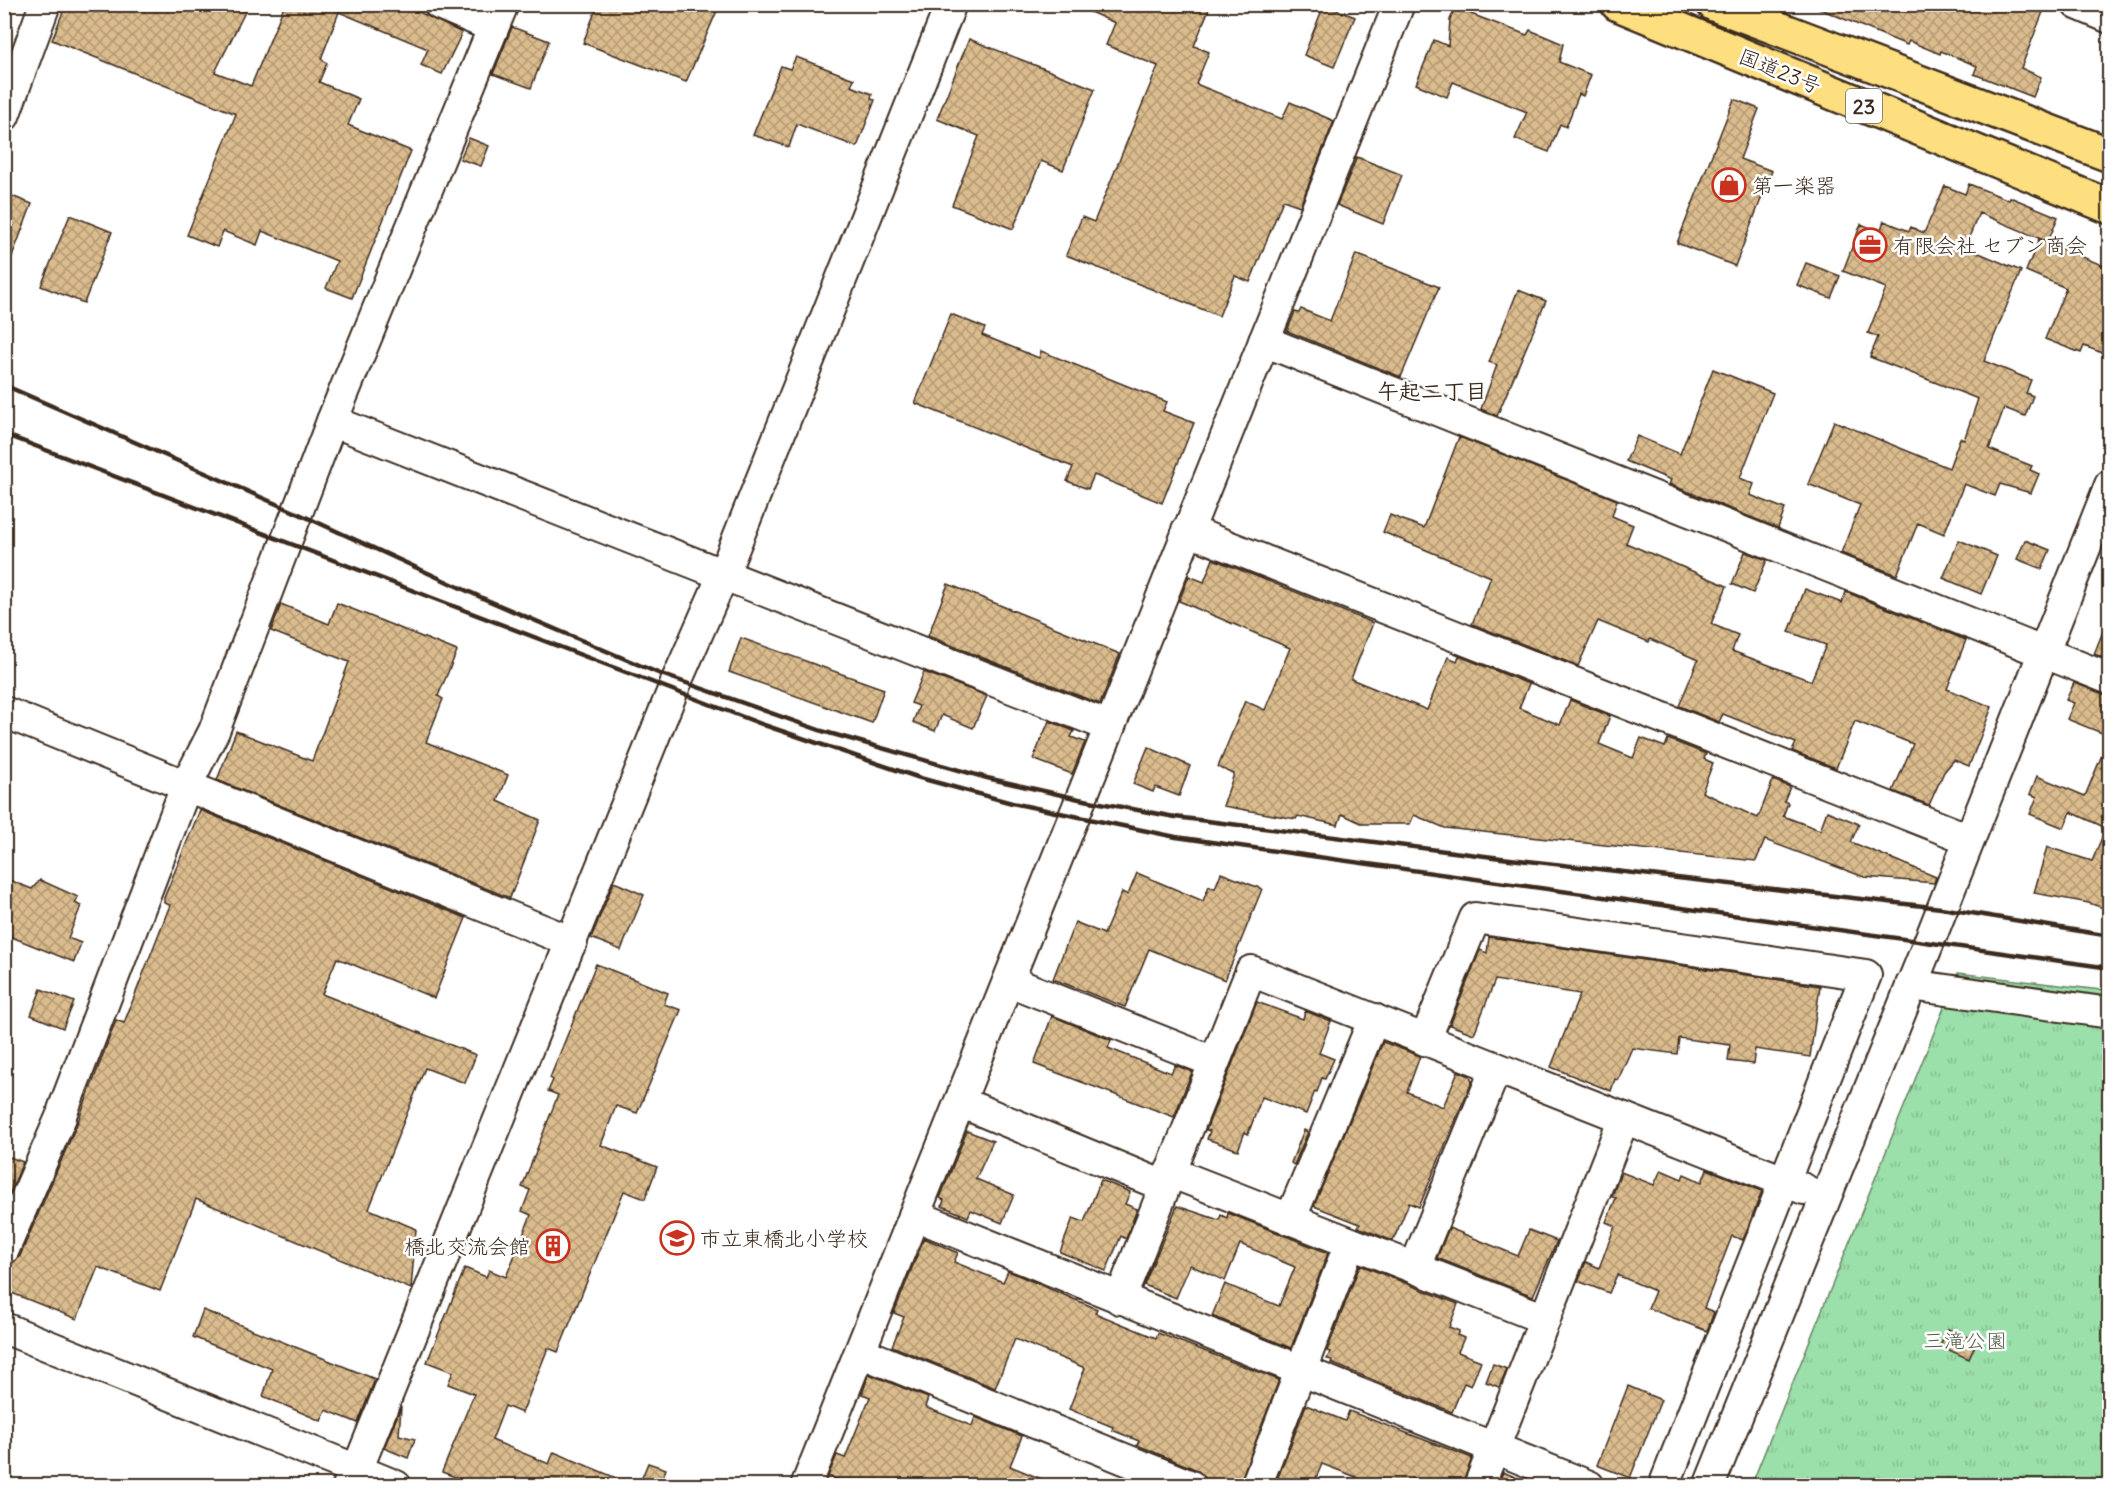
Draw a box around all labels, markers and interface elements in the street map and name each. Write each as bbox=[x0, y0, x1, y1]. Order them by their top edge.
street label: 国道23号 bbox=[1735, 42, 1825, 100]
road number: 23 bbox=[1846, 89, 1882, 123]
shop icon: 第一楽器 bbox=[1711, 167, 1747, 203]
place label: 第一楽器 bbox=[1752, 172, 1836, 199]
office icon: 有限会社 セブン商会 bbox=[1852, 227, 1888, 263]
place label: 有限会社 セブン商会 bbox=[1893, 232, 2087, 259]
district label: 午起二丁目 bbox=[1377, 377, 1487, 405]
school or university icon: 市立東橋北小学校 bbox=[659, 1220, 695, 1256]
place label: 市立東橋北小学校 bbox=[700, 1225, 868, 1252]
building icon: 橋北交流会館 bbox=[535, 1228, 571, 1264]
place label: 橋北交流会館 bbox=[404, 1233, 530, 1260]
park label: 三滝公園 bbox=[1923, 1327, 2007, 1354]

